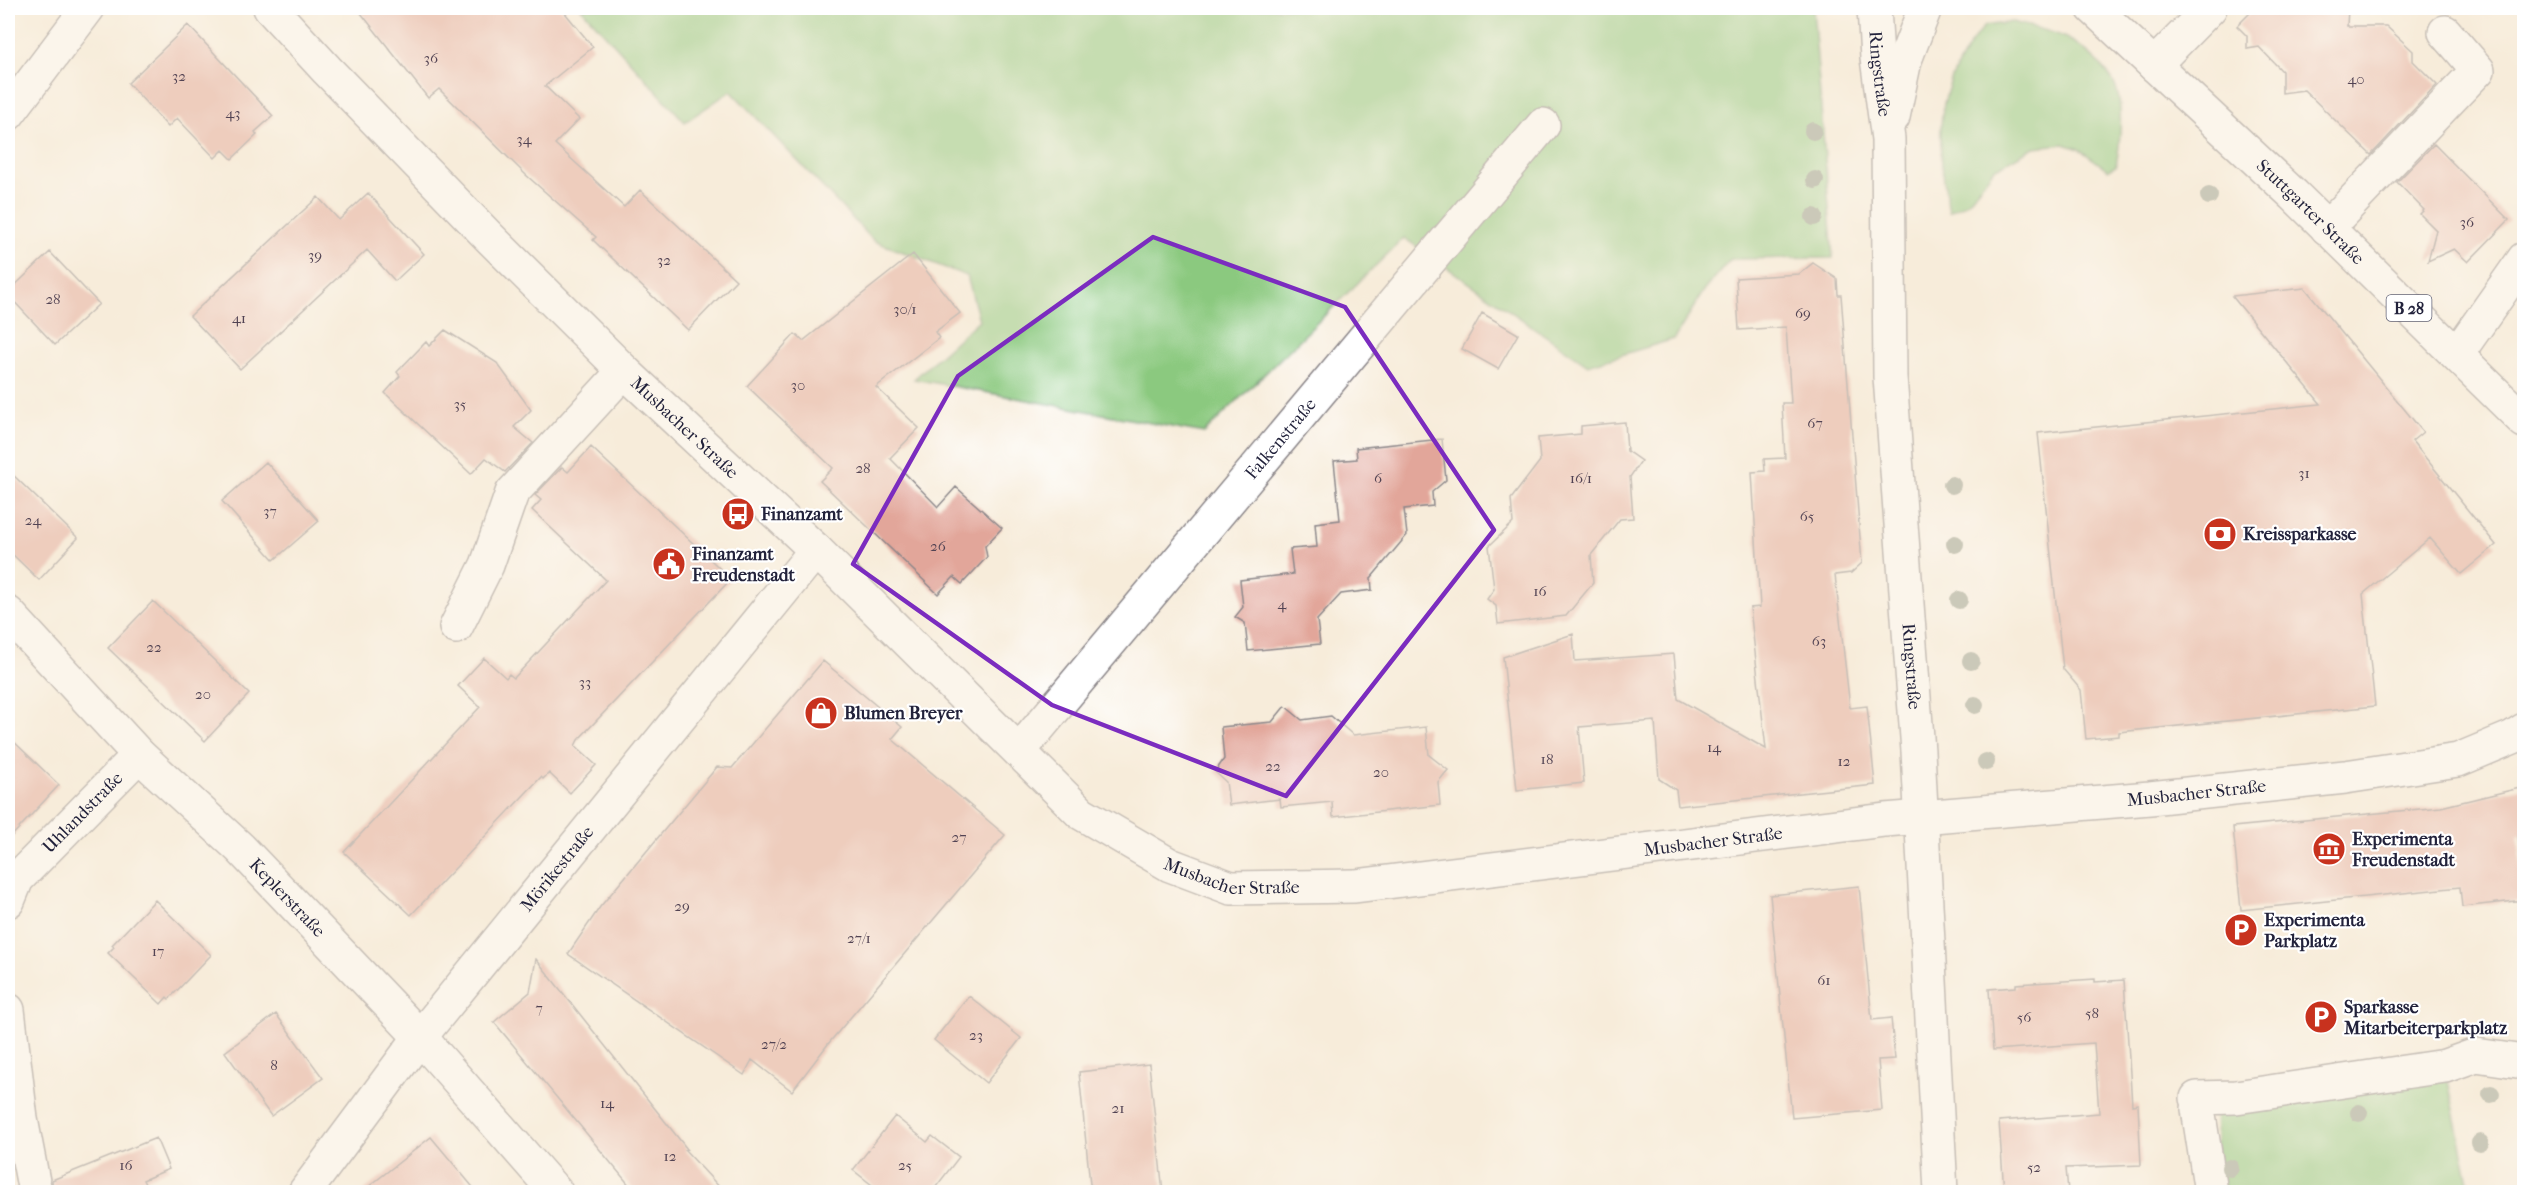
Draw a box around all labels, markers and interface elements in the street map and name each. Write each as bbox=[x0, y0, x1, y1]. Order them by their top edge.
street label: Ringstraße bbox=[1864, 30, 1895, 118]
house number: 36 bbox=[424, 49, 439, 67]
house number: 32 bbox=[172, 67, 186, 85]
house number: 40 bbox=[2347, 70, 2365, 88]
house number: 43 bbox=[225, 104, 241, 122]
house number: 34 bbox=[516, 130, 533, 148]
street label: Stuttgarter Straße bbox=[2252, 155, 2368, 269]
house number: 36 bbox=[2460, 213, 2475, 231]
house number: 39 bbox=[308, 246, 322, 264]
house number: 32 bbox=[657, 251, 671, 269]
house number: 28 bbox=[45, 290, 61, 308]
road number: B 28 bbox=[2386, 295, 2432, 321]
house number: 30/1 bbox=[893, 300, 917, 318]
house number: 69 bbox=[1795, 304, 1811, 322]
house number: 41 bbox=[232, 309, 246, 327]
street label: Musbacher Straße bbox=[626, 373, 743, 483]
house number: 30 bbox=[791, 376, 805, 394]
street label: Falkenstraße bbox=[1241, 394, 1321, 484]
house number: 35 bbox=[454, 395, 466, 413]
house number: 67 bbox=[1807, 414, 1823, 432]
house number: 28 bbox=[855, 459, 871, 477]
house number: 31 bbox=[2298, 464, 2310, 482]
house number: 6 bbox=[1374, 469, 1383, 487]
house number: 16/1 bbox=[1570, 469, 1592, 487]
bus stop icon: Finanzamt bbox=[720, 496, 756, 532]
house number: 37 bbox=[263, 502, 277, 520]
place label: Finanzamt bbox=[760, 504, 843, 525]
house number: 65 bbox=[1800, 507, 1814, 525]
house number: 24 bbox=[25, 511, 42, 529]
bank icon: Kreissparkasse bbox=[2202, 516, 2238, 552]
place label: Kreissparkasse bbox=[2243, 524, 2357, 545]
house number: 26 bbox=[930, 537, 947, 555]
place label: Finanzamt Freudenstadt bbox=[691, 544, 796, 586]
public building icon: Finanzamt Freudenstadt bbox=[651, 546, 687, 582]
house number: 16 bbox=[1533, 582, 1548, 600]
house number: 4 bbox=[1278, 595, 1288, 613]
street label: Ringstraße bbox=[1897, 623, 1925, 710]
house number: 63 bbox=[1812, 632, 1826, 650]
house number: 22 bbox=[146, 638, 162, 656]
house number: 33 bbox=[579, 673, 591, 691]
house number: 20 bbox=[195, 685, 211, 703]
shop icon: Blumen Breyer bbox=[803, 695, 839, 731]
place label: Blumen Breyer bbox=[844, 703, 963, 724]
house number: 14 bbox=[1707, 738, 1722, 756]
house number: 18 bbox=[1541, 750, 1553, 768]
house number: 12 bbox=[1837, 752, 1851, 770]
house number: 22 bbox=[1265, 757, 1281, 775]
house number: 20 bbox=[1373, 763, 1389, 781]
street label: Uhlandstraße bbox=[38, 768, 127, 858]
street label: Musbacher Straße bbox=[2126, 776, 2267, 811]
street label: Mörikestraße bbox=[516, 822, 598, 916]
street label: Musbacher Straße bbox=[1642, 823, 1784, 861]
house number: 27 bbox=[952, 828, 966, 846]
place label: Experimenta Freudenstadt bbox=[2351, 829, 2456, 871]
museum icon: Experimenta Freudenstadt bbox=[2311, 831, 2347, 867]
street label: Keplerstraße bbox=[245, 854, 329, 942]
street label: Musbacher Straße bbox=[1161, 854, 1300, 899]
house number: 29 bbox=[674, 897, 690, 915]
place label: Experimenta Parkplatz bbox=[2264, 910, 2366, 952]
parking icon: Experimenta Parkplatz bbox=[2223, 912, 2259, 948]
house number: 27/1 bbox=[847, 929, 871, 947]
house number: 17 bbox=[152, 942, 164, 960]
house number: 61 bbox=[1817, 971, 1831, 989]
place label: Sparkasse Mitarbeiterparkplatz bbox=[2343, 997, 2507, 1039]
house number: 7 bbox=[535, 999, 543, 1017]
parking icon: Sparkasse Mitarbeiterparkplatz bbox=[2303, 999, 2339, 1035]
house number: 58 bbox=[2085, 1004, 2099, 1022]
house number: 56 bbox=[2017, 1008, 2032, 1026]
house number: 23 bbox=[969, 1026, 983, 1044]
house number: 27/2 bbox=[761, 1035, 787, 1053]
house number: 8 bbox=[270, 1056, 278, 1074]
house number: 14 bbox=[600, 1094, 615, 1112]
house number: 21 bbox=[1111, 1099, 1125, 1117]
house number: 12 bbox=[663, 1147, 677, 1165]
house number: 16 bbox=[119, 1156, 134, 1174]
house number: 25 bbox=[898, 1156, 912, 1174]
house number: 52 bbox=[2027, 1158, 2041, 1176]

